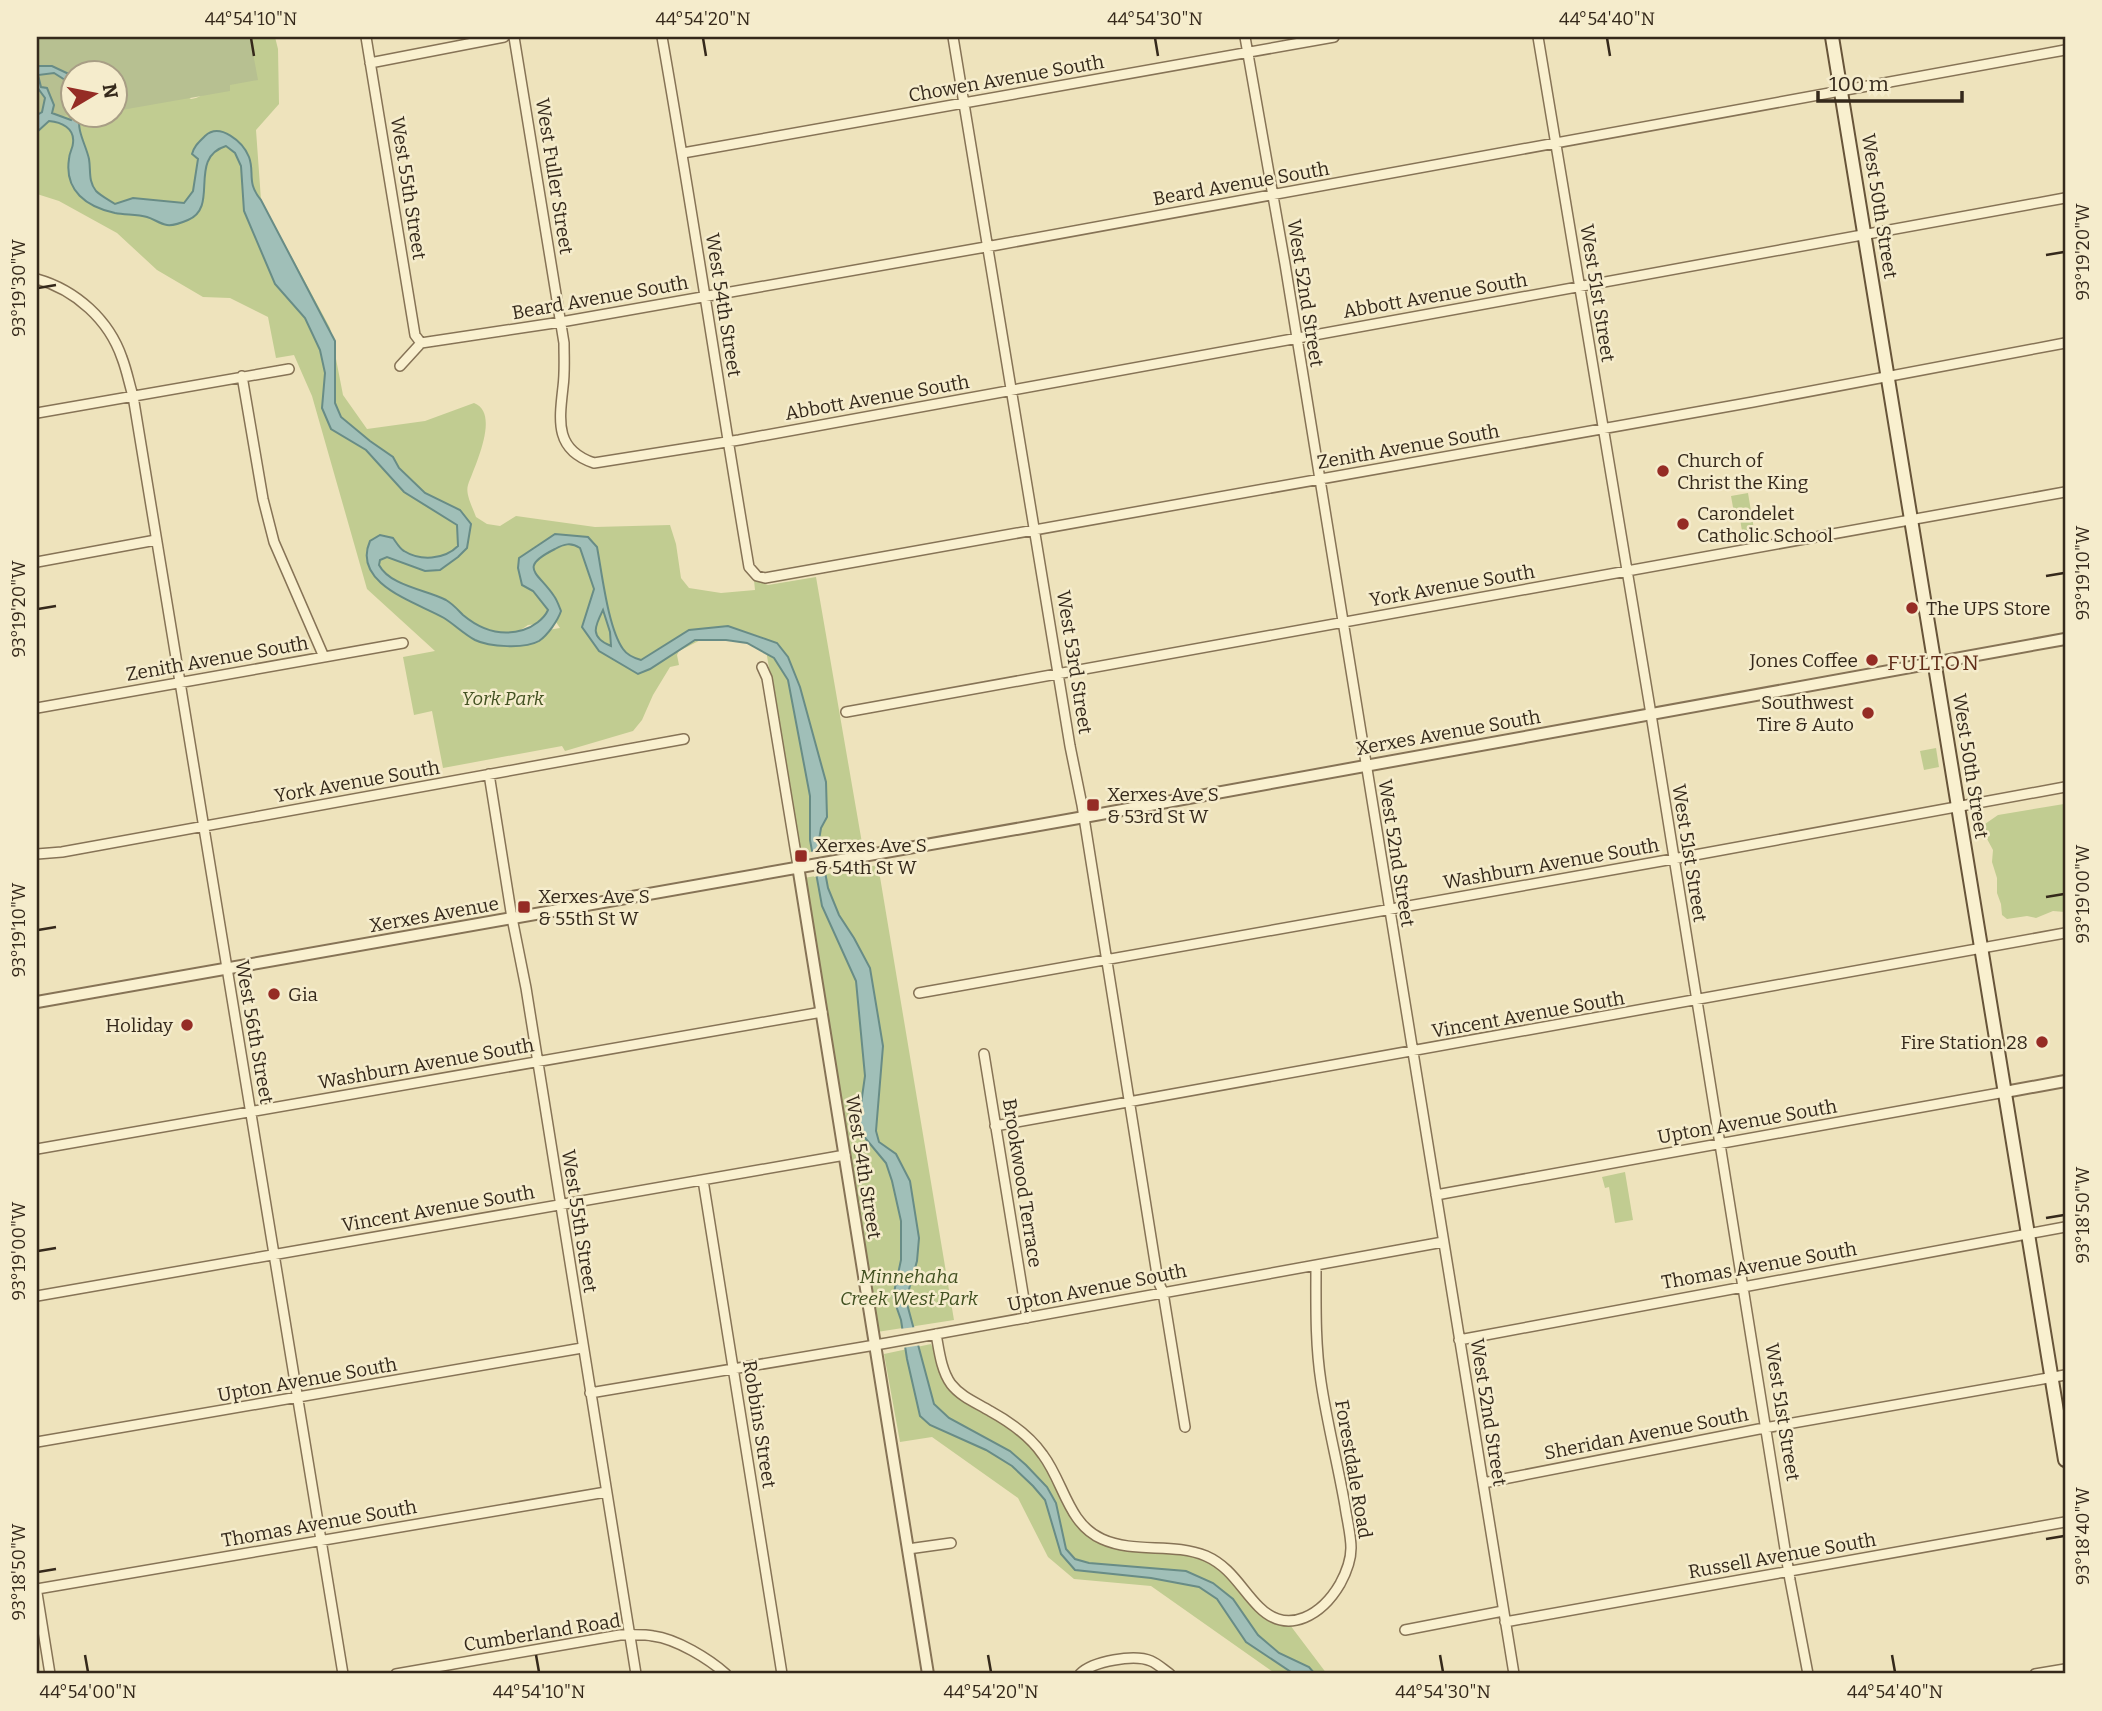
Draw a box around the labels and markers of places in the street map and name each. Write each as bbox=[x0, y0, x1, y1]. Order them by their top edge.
place label: Church of Christ the King bbox=[1677, 449, 1809, 494]
marker: Church of Christ the King bbox=[1655, 463, 1671, 479]
place label: Carondelet Catholic School bbox=[1697, 502, 1833, 547]
marker: Carondelet Catholic School bbox=[1675, 516, 1691, 532]
place label: The UPS Store bbox=[1926, 597, 2050, 620]
marker: The UPS Store bbox=[1904, 600, 1920, 616]
place label: Jones Coffee bbox=[1749, 649, 1858, 672]
marker: Jones Coffee bbox=[1864, 652, 1880, 668]
place label: Southwest Tire & Auto bbox=[1756, 691, 1854, 736]
marker: Southwest Tire & Auto bbox=[1860, 705, 1876, 721]
place label: Xerxes Ave S & 53rd St W bbox=[1107, 783, 1219, 828]
marker: Xerxes Ave S & 53rd St W bbox=[1085, 797, 1101, 813]
place label: Xerxes Ave S & 54th St W bbox=[815, 834, 927, 879]
marker: Xerxes Ave S & 54th St W bbox=[793, 848, 809, 864]
place label: Xerxes Ave S & 55th St W bbox=[538, 885, 650, 930]
marker: Xerxes Ave S & 55th St W bbox=[516, 899, 532, 915]
place label: Gia bbox=[288, 983, 318, 1006]
marker: Gia bbox=[266, 986, 282, 1002]
place label: Holiday bbox=[105, 1014, 174, 1037]
marker: Holiday bbox=[179, 1017, 195, 1033]
place label: Fire Station 28 bbox=[1901, 1031, 2028, 1054]
marker: Fire Station 28 bbox=[2034, 1034, 2050, 1050]

